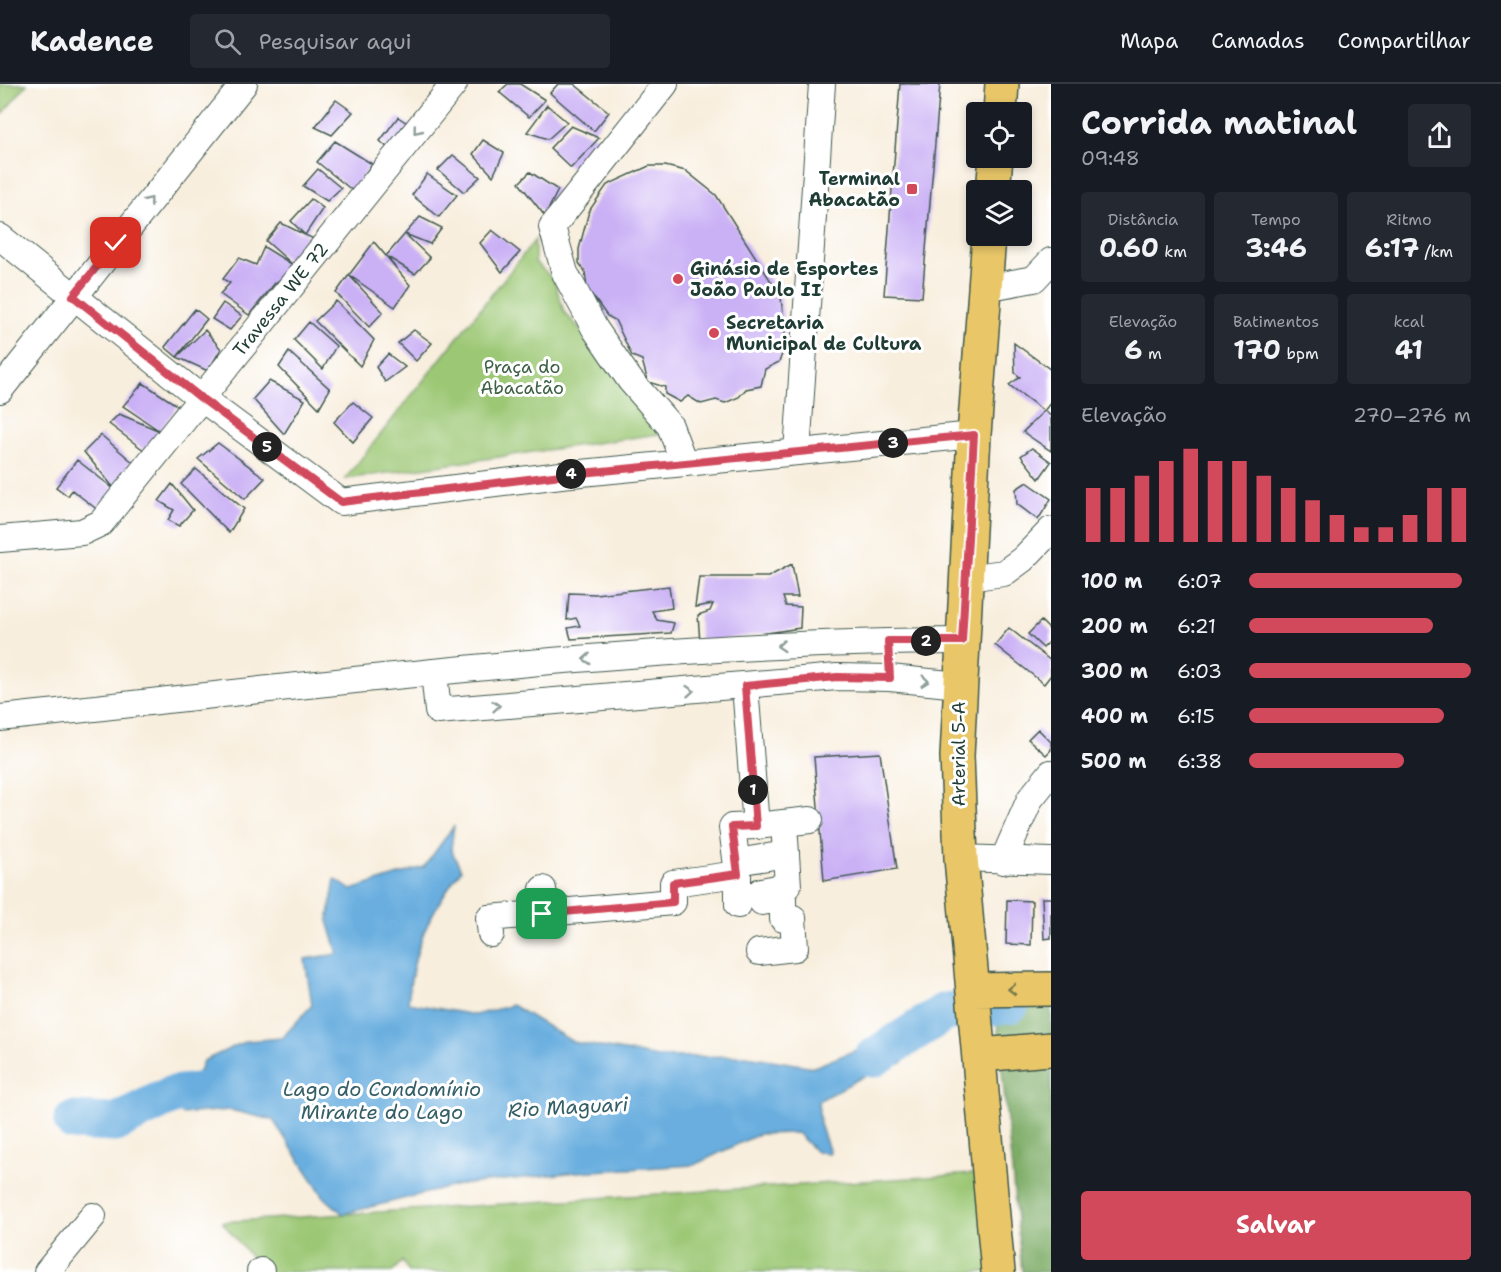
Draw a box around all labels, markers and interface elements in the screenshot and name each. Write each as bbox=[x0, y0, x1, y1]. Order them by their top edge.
search box bbox=[190, 14, 610, 68]
text: Kadence bbox=[30, 22, 154, 60]
icon: search bbox=[211, 25, 244, 58]
text: Pesquisar aqui bbox=[259, 27, 412, 56]
text: Mapa bbox=[1120, 27, 1178, 55]
text: Camadas bbox=[1211, 27, 1305, 55]
text: Compartilhar bbox=[1338, 27, 1471, 55]
text: Corrida matinal bbox=[1081, 100, 1357, 145]
map controls bbox=[966, 102, 1032, 246]
button: locate bbox=[966, 102, 1032, 168]
button: share bbox=[1408, 104, 1471, 167]
one-way arrow bbox=[414, 123, 425, 134]
text: 09:48 bbox=[1081, 145, 1140, 171]
place label: Terminal Abacatão bbox=[808, 167, 900, 212]
button: layers bbox=[966, 180, 1032, 246]
marker: Terminal Abacatão bbox=[905, 182, 919, 196]
one-way arrow bbox=[142, 197, 153, 208]
text: Distância bbox=[1108, 209, 1178, 230]
text: Tempo bbox=[1251, 209, 1301, 230]
text: Ritmo bbox=[1386, 209, 1432, 230]
pin bbox=[90, 217, 141, 268]
icon: check bbox=[99, 226, 132, 259]
text: 0.60 bbox=[1099, 230, 1159, 265]
text: 3:46 bbox=[1245, 230, 1307, 265]
text: 6:17 bbox=[1365, 230, 1419, 265]
street label: Travessa WE 72 bbox=[228, 238, 334, 361]
text: km bbox=[1159, 241, 1187, 262]
text: /km bbox=[1419, 241, 1453, 262]
place label: Ginásio de Esportes João Paulo II bbox=[690, 257, 878, 302]
marker: Ginásio de Esportes João Paulo II bbox=[671, 272, 685, 286]
place label: Secretaria Municipal de Cultura bbox=[726, 311, 922, 356]
text: Elevação bbox=[1109, 311, 1177, 332]
text: Batimentos bbox=[1233, 311, 1319, 332]
text: kcal bbox=[1393, 311, 1425, 332]
marker: Secretaria Municipal de Cultura bbox=[707, 326, 721, 340]
text: 6 bbox=[1124, 332, 1142, 367]
text: 170 bbox=[1233, 332, 1281, 367]
text: 41 bbox=[1395, 332, 1423, 367]
text: m bbox=[1142, 343, 1162, 364]
text: bpm bbox=[1281, 343, 1319, 364]
park label: Praça do Abacatão bbox=[480, 355, 564, 400]
text: Elevação bbox=[1081, 402, 1167, 428]
text: 270–276 m bbox=[1353, 402, 1471, 428]
pin: 3 bbox=[878, 428, 908, 458]
pin: 5 bbox=[252, 432, 282, 462]
text: 3 bbox=[887, 432, 899, 453]
text: 5 bbox=[262, 436, 272, 457]
pin: 4 bbox=[556, 459, 586, 489]
text: 4 bbox=[565, 463, 577, 484]
text: 100 m bbox=[1081, 568, 1143, 594]
text: 6:07 bbox=[1177, 568, 1222, 594]
text: 200 m bbox=[1081, 613, 1148, 639]
text: 6:21 bbox=[1177, 613, 1216, 639]
pin: 2 bbox=[911, 626, 941, 656]
text: 2 bbox=[920, 630, 932, 651]
one-way arrow bbox=[777, 640, 786, 653]
one-way arrow bbox=[582, 653, 591, 666]
text: 300 m bbox=[1081, 658, 1148, 684]
text: 6:03 bbox=[1177, 658, 1222, 684]
one-way arrow bbox=[920, 675, 929, 687]
one-way arrow bbox=[686, 685, 695, 698]
one-way arrow bbox=[491, 700, 500, 713]
street label: Arterial 5-A bbox=[947, 702, 971, 806]
text: 400 m bbox=[1081, 703, 1148, 729]
text: 6:15 bbox=[1177, 703, 1215, 729]
text: 500 m bbox=[1081, 748, 1147, 774]
text: 6:38 bbox=[1177, 748, 1222, 774]
pin: 1 bbox=[738, 775, 768, 805]
text: 1 bbox=[749, 779, 757, 800]
pin bbox=[516, 888, 567, 939]
icon: arrive bbox=[525, 897, 558, 930]
one-way arrow bbox=[1008, 983, 1017, 995]
water label: Lago do Condomínio Mirante do Lago bbox=[283, 1076, 481, 1125]
water label: Rio Maguari bbox=[507, 1091, 629, 1123]
button: Salvar bbox=[1081, 1191, 1471, 1260]

